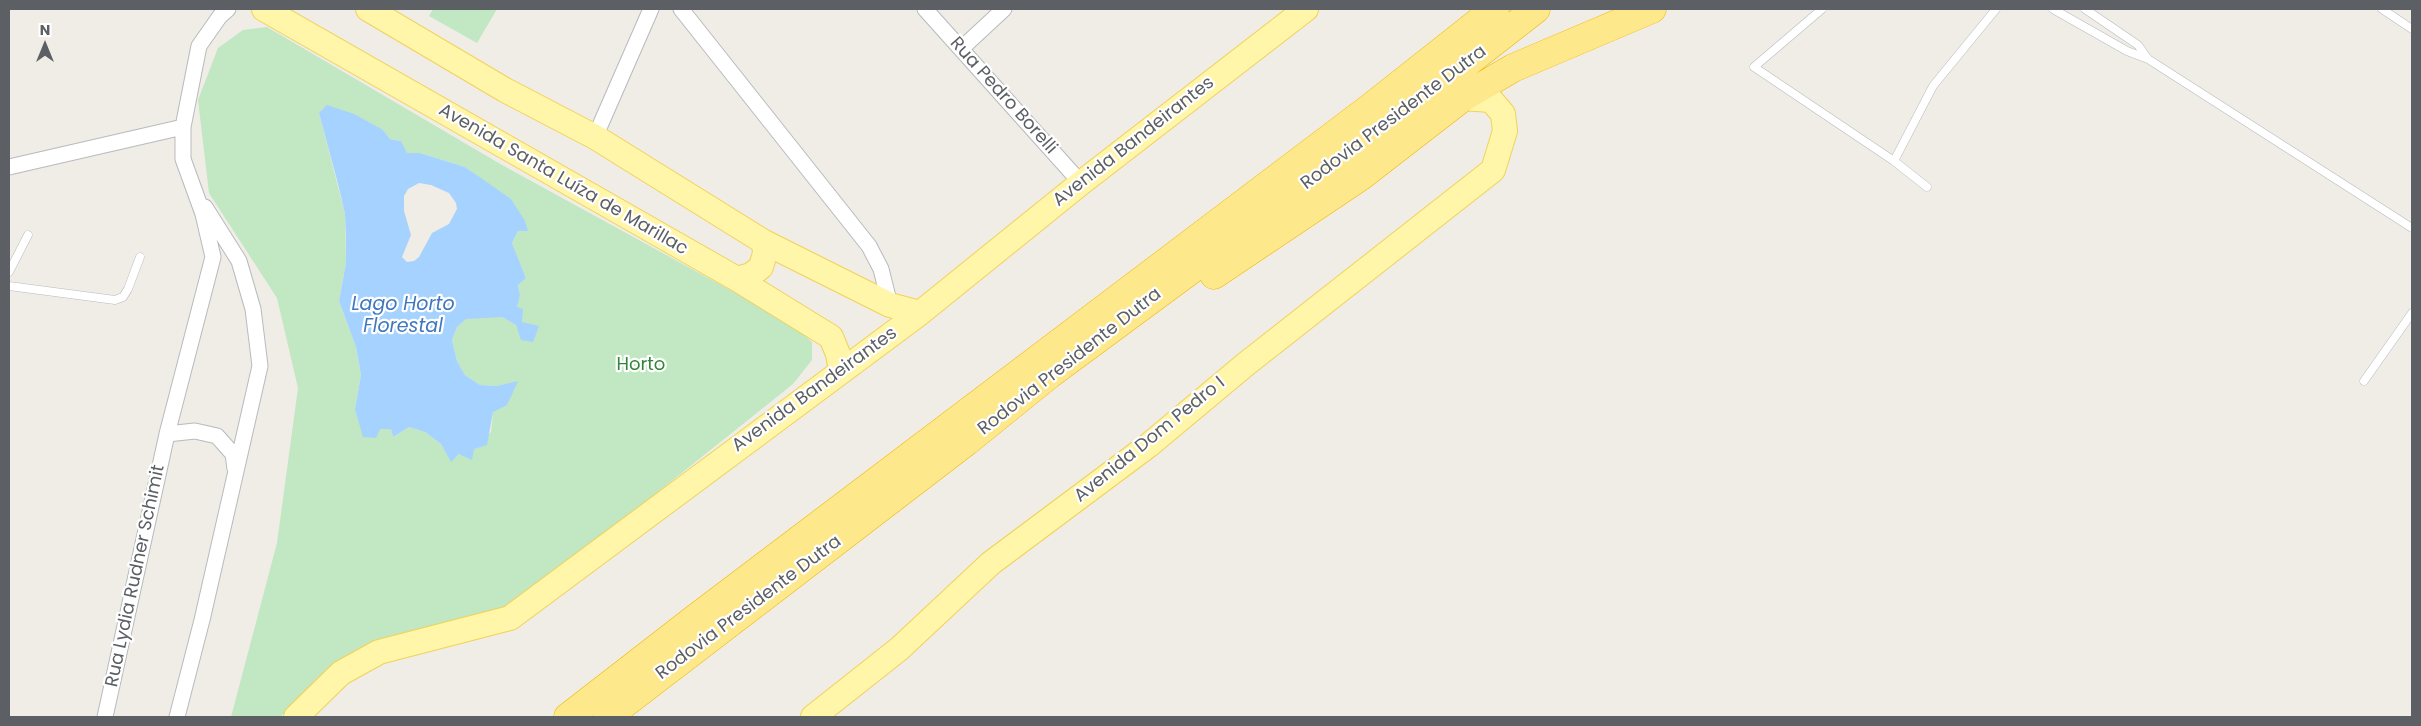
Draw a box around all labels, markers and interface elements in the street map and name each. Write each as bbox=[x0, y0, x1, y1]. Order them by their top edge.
north arrow bbox=[20, 20, 70, 70]
text: N bbox=[40, 20, 50, 40]
street label: Rua Pedro Borelli bbox=[945, 33, 1061, 159]
street label: Rodovia Presidente Dutra bbox=[1297, 41, 1491, 195]
street label: Avenida Bandeirantes bbox=[1049, 72, 1219, 212]
street label: Avenida Santa Luíza de Marillac bbox=[435, 100, 691, 260]
street label: Rodovia Presidente Dutra bbox=[974, 284, 1166, 440]
water label: Lago Horto Florestal bbox=[351, 294, 455, 338]
street label: Avenida Bandeirantes bbox=[728, 323, 902, 457]
park label: Horto bbox=[617, 354, 665, 376]
street label: Avenida Dom Pedro I bbox=[1070, 373, 1230, 507]
street label: Rua Lydia Rudner Schimit bbox=[102, 463, 170, 689]
street label: Rodovia Presidente Dutra bbox=[652, 531, 846, 685]

